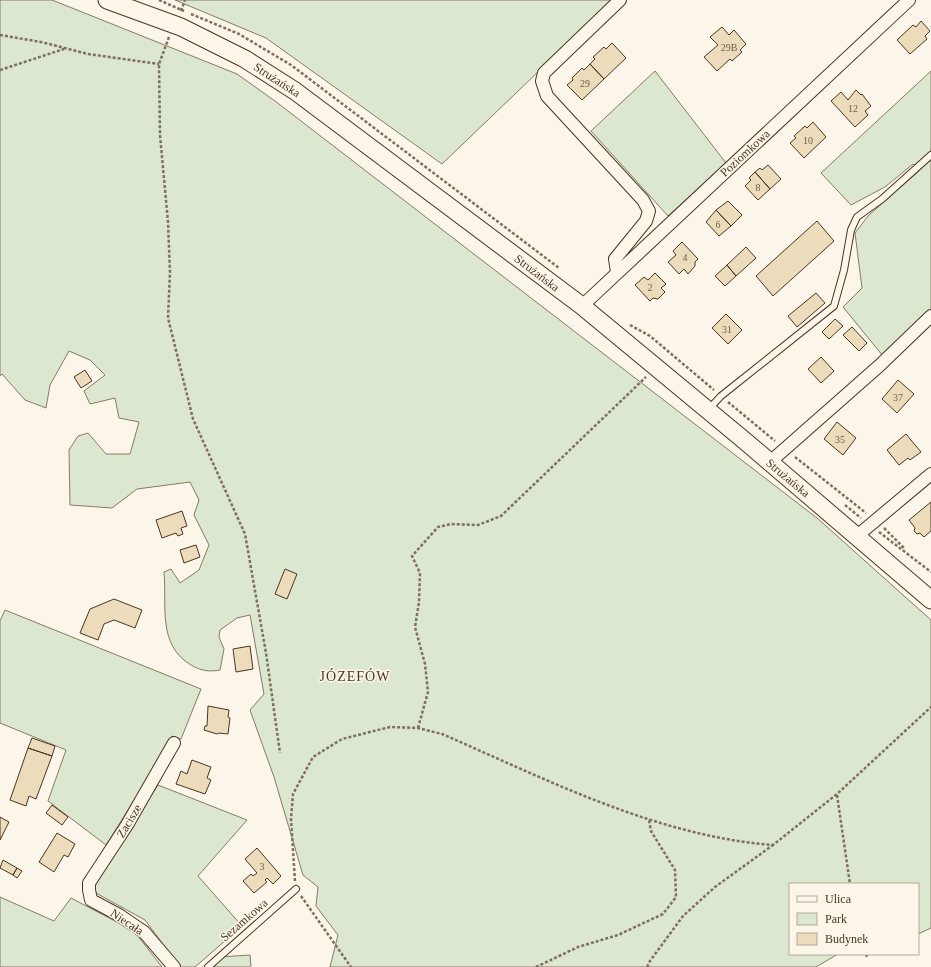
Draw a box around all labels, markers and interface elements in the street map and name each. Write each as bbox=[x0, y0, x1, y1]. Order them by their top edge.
house number: 29B bbox=[721, 42, 738, 53]
street label: Strużańska bbox=[251, 60, 303, 101]
house number: 29 bbox=[580, 78, 590, 89]
house number: 12 bbox=[848, 103, 858, 114]
street label: Poziomkowa bbox=[717, 126, 773, 179]
house number: 10 bbox=[803, 135, 813, 146]
house number: 8 bbox=[756, 182, 761, 193]
house number: 6 bbox=[716, 219, 721, 230]
street label: Strużańska bbox=[512, 252, 563, 295]
house number: 4 bbox=[683, 252, 688, 263]
house number: 2 bbox=[648, 282, 653, 293]
house number: 31 bbox=[722, 324, 732, 335]
house number: 37 bbox=[893, 392, 903, 403]
house number: 35 bbox=[835, 434, 845, 445]
street label: Strużańska bbox=[763, 456, 813, 501]
district label: JÓZEFÓW bbox=[320, 668, 390, 684]
street label: Zacisze bbox=[114, 802, 144, 840]
house number: 3 bbox=[260, 861, 265, 872]
legend bbox=[789, 883, 919, 955]
text: Ulica bbox=[825, 892, 852, 906]
street label: Sezamkowa bbox=[218, 895, 271, 944]
street label: Niecała bbox=[108, 906, 147, 938]
text: Park bbox=[825, 912, 847, 926]
text: Budynek bbox=[825, 932, 868, 946]

